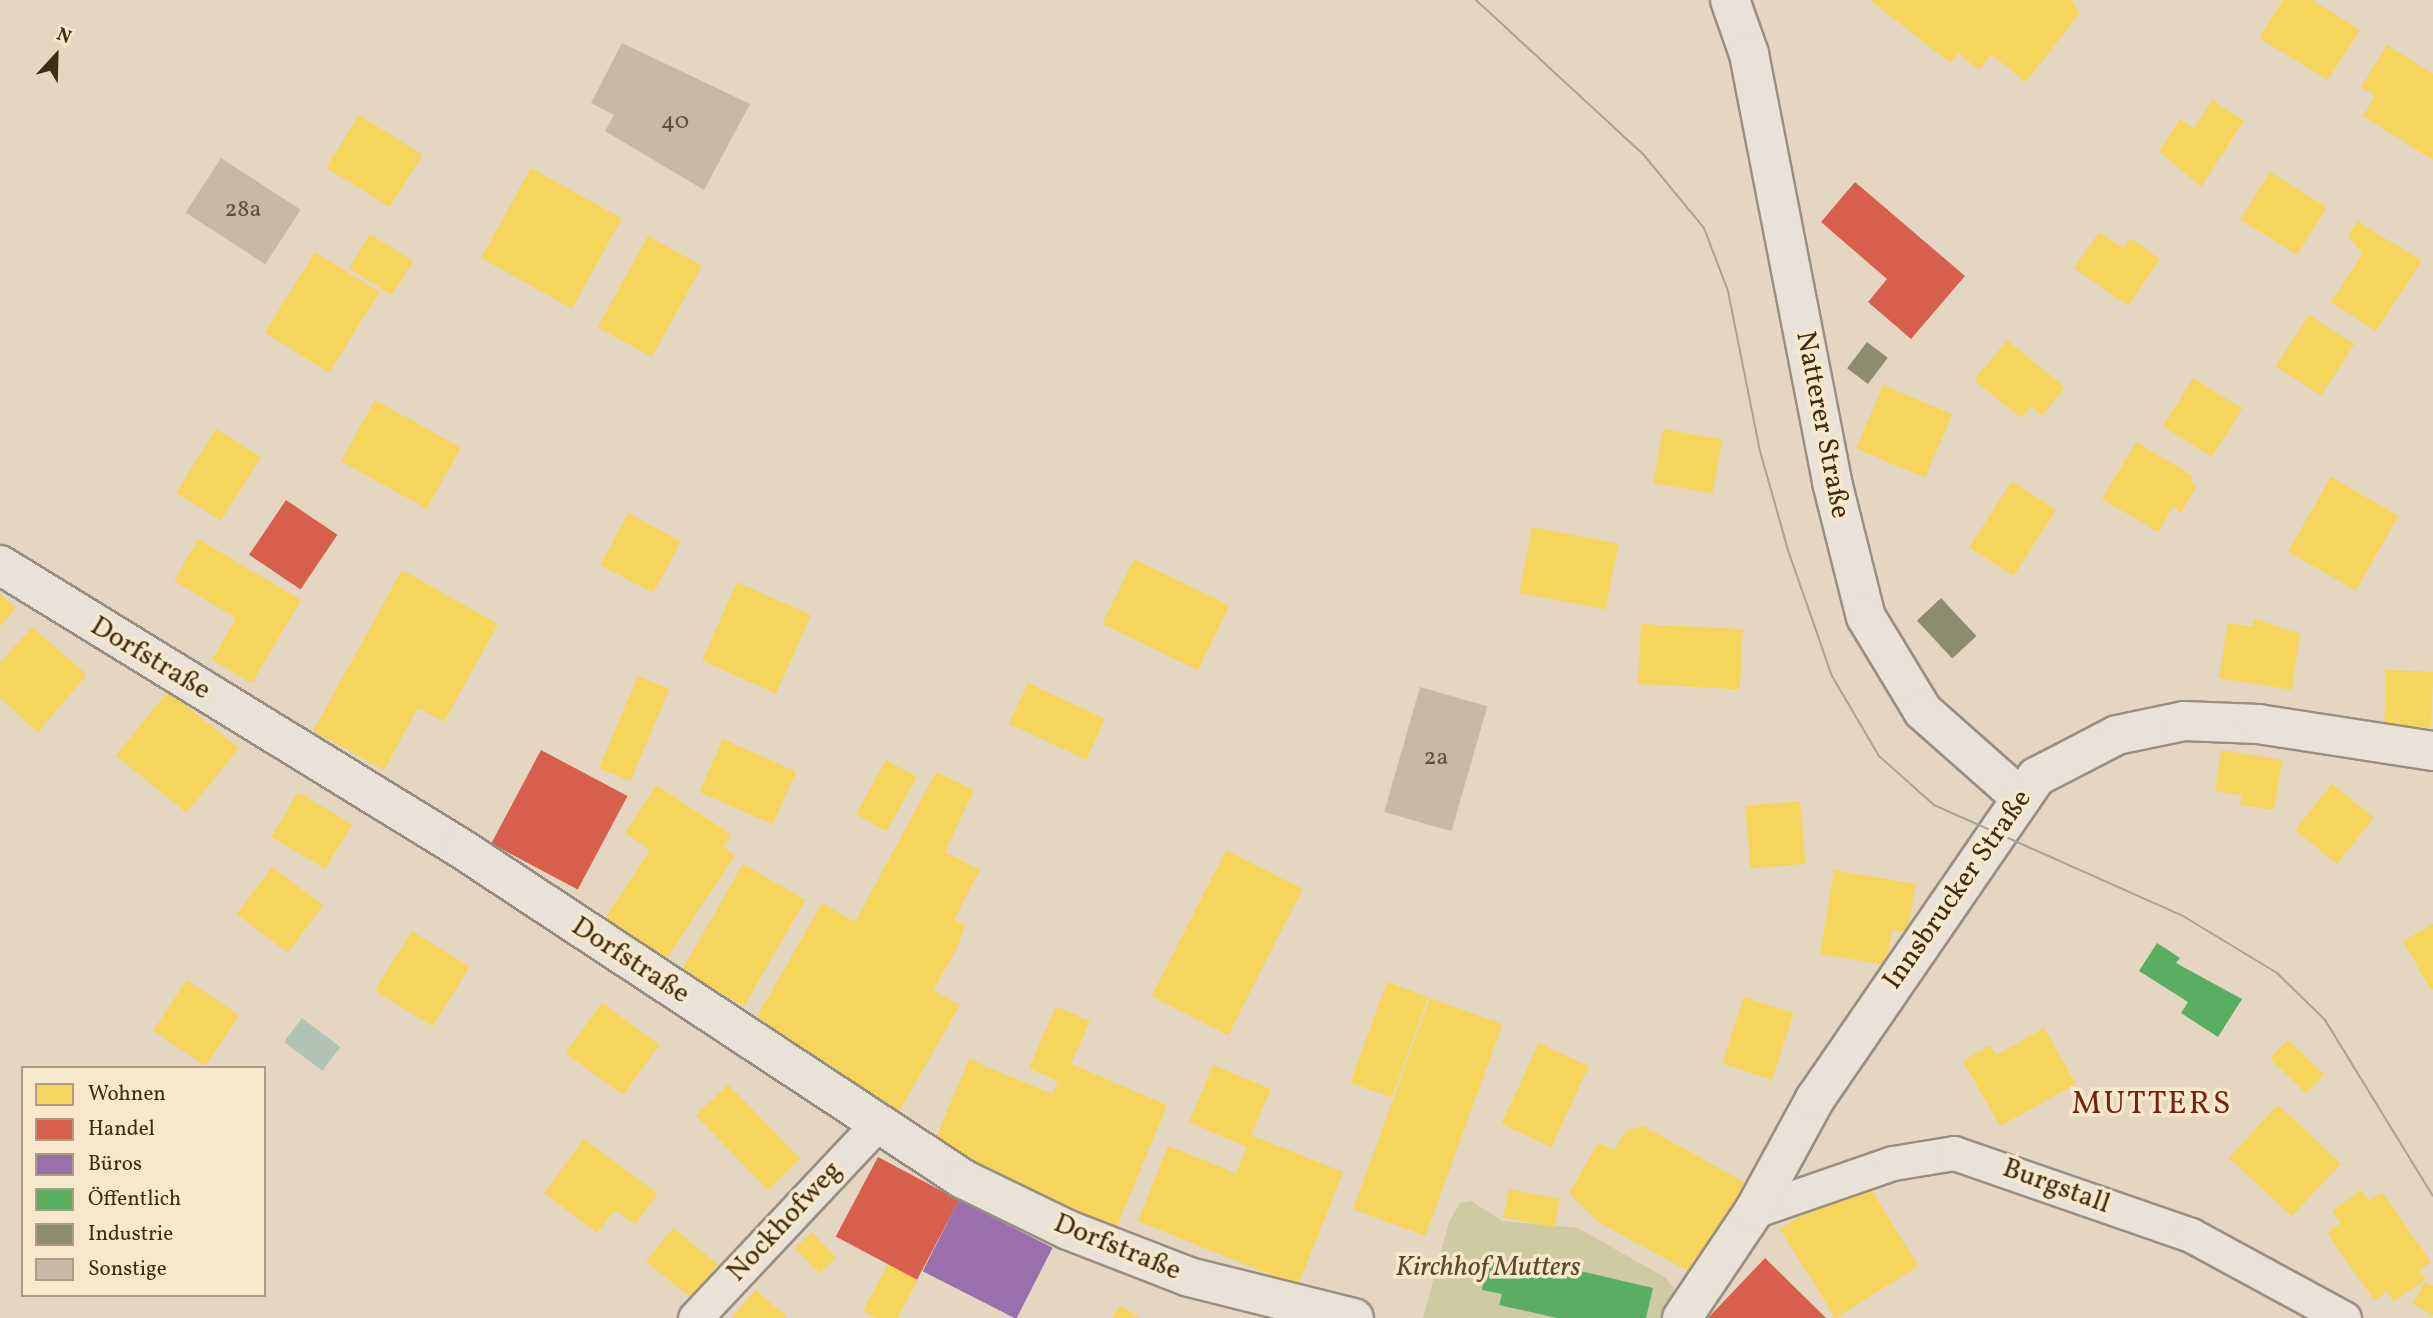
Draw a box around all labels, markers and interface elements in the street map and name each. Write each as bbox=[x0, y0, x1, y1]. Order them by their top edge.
north arrow bbox=[21, 21, 91, 91]
text: N bbox=[53, 22, 75, 51]
house number: 40 bbox=[661, 109, 689, 137]
house number: 28a bbox=[224, 197, 262, 225]
street label: Natterer Straße bbox=[1787, 329, 1857, 521]
street label: Dorfstraße bbox=[84, 610, 216, 708]
house number: 2a bbox=[1424, 745, 1448, 773]
street label: Innsbrucker Straße bbox=[1876, 784, 2040, 996]
street label: Dorfstraße bbox=[565, 910, 695, 1012]
legend bbox=[21, 1066, 266, 1297]
text: Wohnen bbox=[88, 1080, 166, 1109]
district label: MUTTERS bbox=[2072, 1086, 2232, 1124]
text: Handel bbox=[88, 1115, 155, 1144]
text: Büros bbox=[88, 1150, 142, 1179]
street label: Burgstall bbox=[1998, 1152, 2114, 1222]
street label: Nockhofweg bbox=[721, 1155, 849, 1289]
text: Öffentlich bbox=[88, 1185, 181, 1214]
street label: Dorfstraße bbox=[1049, 1207, 1185, 1289]
text: Industrie bbox=[88, 1220, 173, 1249]
park label: Kirchhof Mutters bbox=[1395, 1251, 1581, 1285]
text: Sonstige bbox=[88, 1255, 167, 1284]

